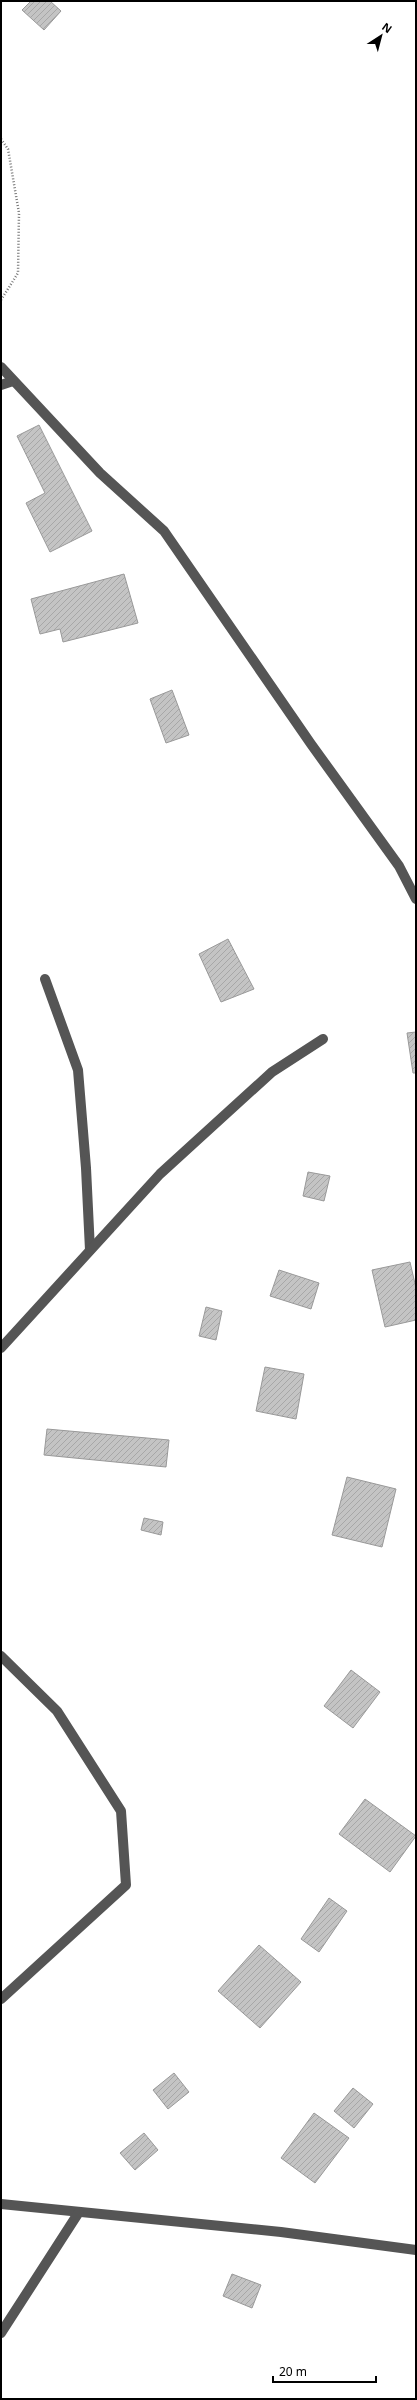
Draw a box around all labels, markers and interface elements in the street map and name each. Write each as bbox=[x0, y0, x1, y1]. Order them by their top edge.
north arrow bbox=[361, 16, 401, 56]
text: N bbox=[379, 19, 395, 36]
scale bar bbox=[273, 2358, 376, 2384]
text: 20 m bbox=[279, 2363, 307, 2380]

